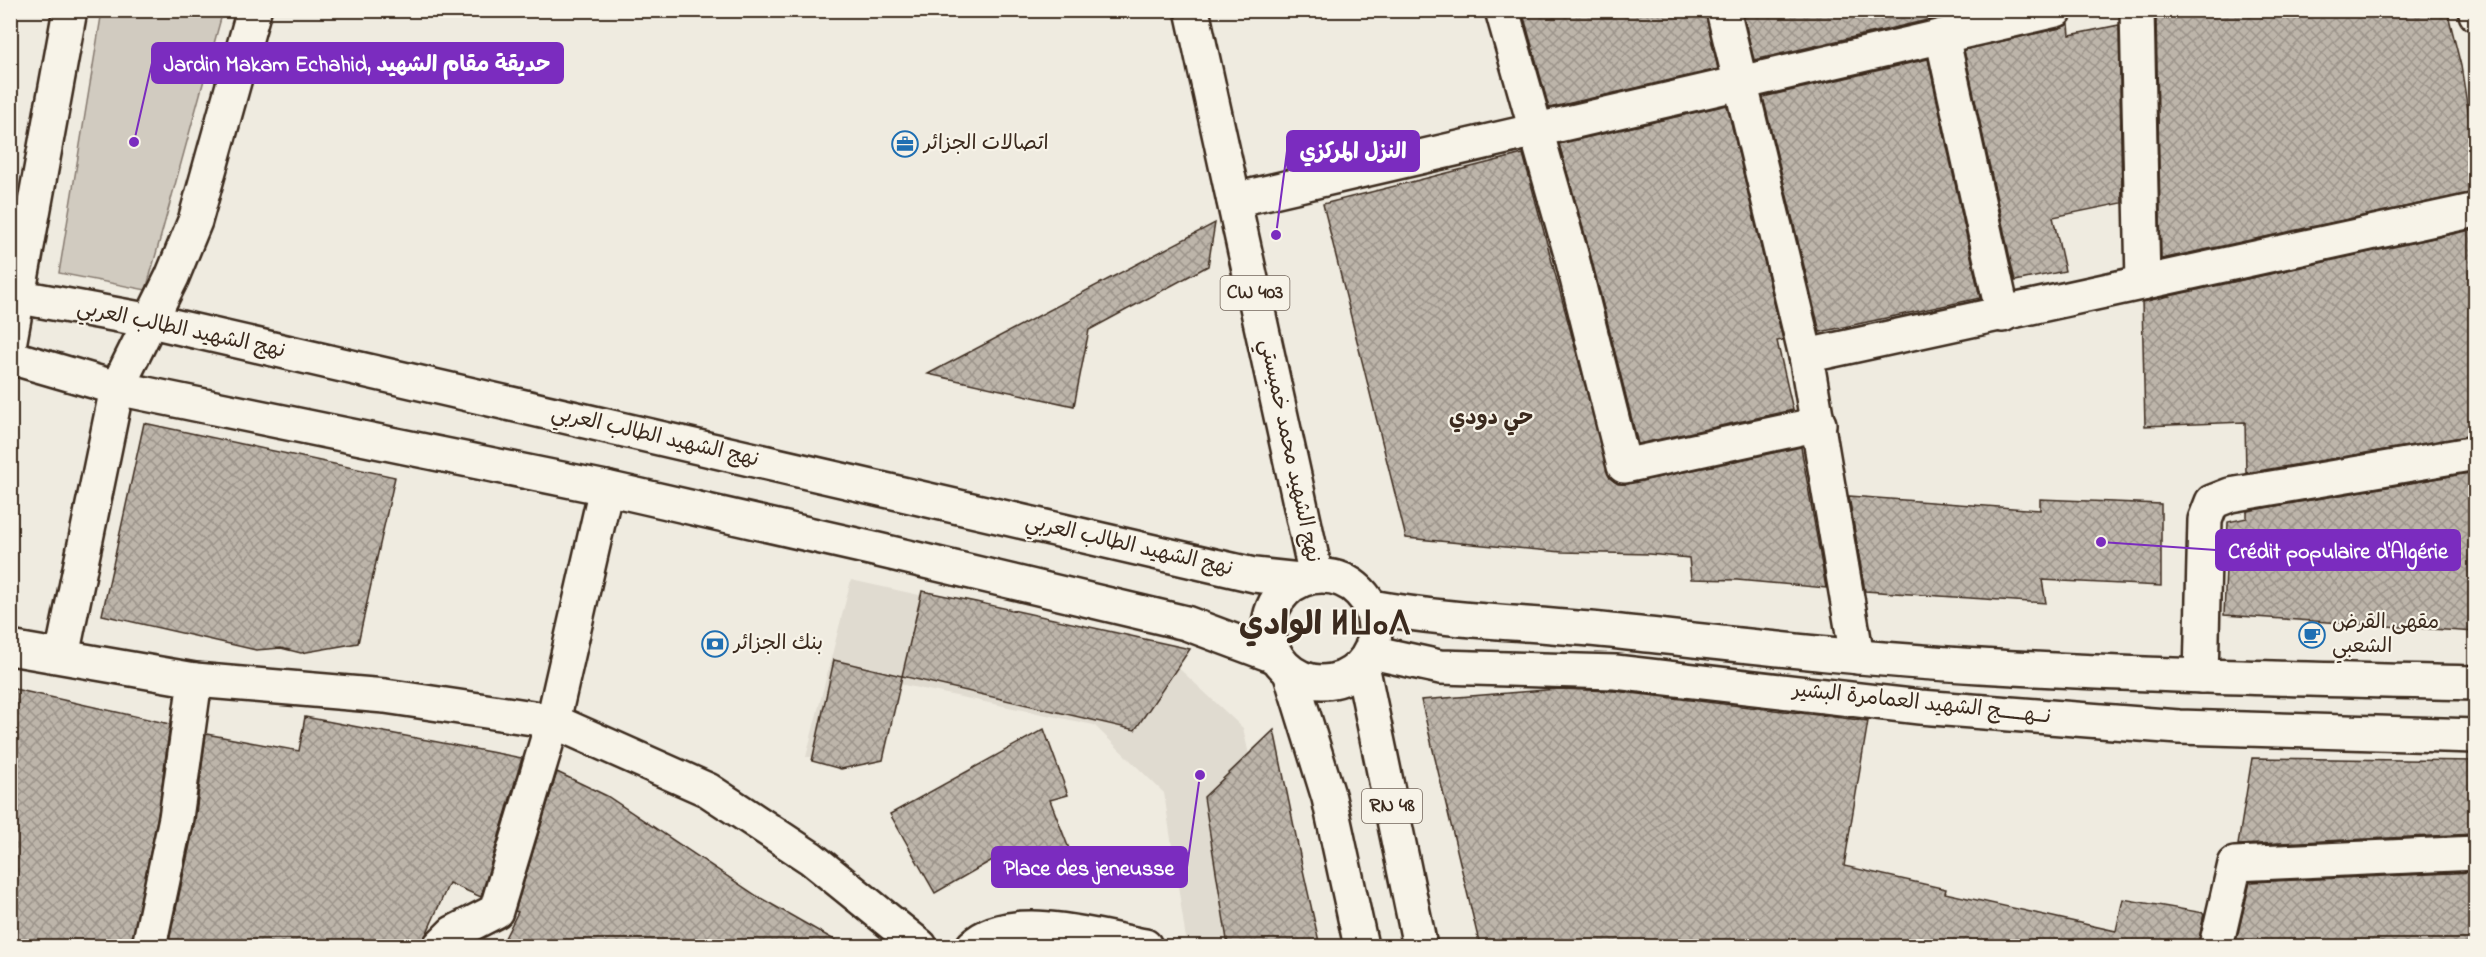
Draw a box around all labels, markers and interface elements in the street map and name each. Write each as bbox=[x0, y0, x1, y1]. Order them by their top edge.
callout: Jardin Makam Echahid, حديقة مقام الشهيد bbox=[152, 43, 563, 83]
text: Jardin Makam Echahid, حديقة مقام الشهيد bbox=[163, 50, 551, 82]
office icon: اتصالات الجزائر bbox=[890, 129, 920, 159]
place label: اتصالات الجزائر bbox=[922, 129, 1049, 159]
callout: النزل المركزي bbox=[1287, 131, 1419, 171]
text: النزل المركزي bbox=[1299, 137, 1407, 169]
road number: CW 403 bbox=[1220, 276, 1290, 310]
street label: نهج الشهيد الطالب العربي bbox=[74, 293, 288, 369]
street label: نهج الشهيد محمد خميستي bbox=[1249, 336, 1327, 566]
street label: نهج الشهيد الطالب العربي bbox=[548, 399, 762, 477]
district label: حي دودي bbox=[1449, 403, 1533, 436]
street label: نهج الشهيد الطالب العربي bbox=[1022, 508, 1236, 586]
callout: Crédit populaire d'Algérie bbox=[2216, 530, 2460, 570]
text: Crédit populaire d'Algérie bbox=[2228, 537, 2449, 570]
district label: الوادي ⵍⵡⴰⴷ bbox=[1239, 602, 1411, 650]
place label: مقهى القرض الشعبي bbox=[2332, 608, 2439, 664]
cafe icon: مقهى القرض الشعبي bbox=[2297, 620, 2327, 650]
bank icon: بنك الجزائر bbox=[700, 629, 730, 659]
place label: بنك الجزائر bbox=[732, 629, 823, 659]
street label: نــهـــــج الشهيد العمامرة البشير bbox=[1790, 675, 2052, 732]
road number: RN 48 bbox=[1362, 789, 1422, 823]
callout: Place des jeneusse bbox=[992, 847, 1187, 887]
text: Place des jeneusse bbox=[1004, 854, 1176, 886]

